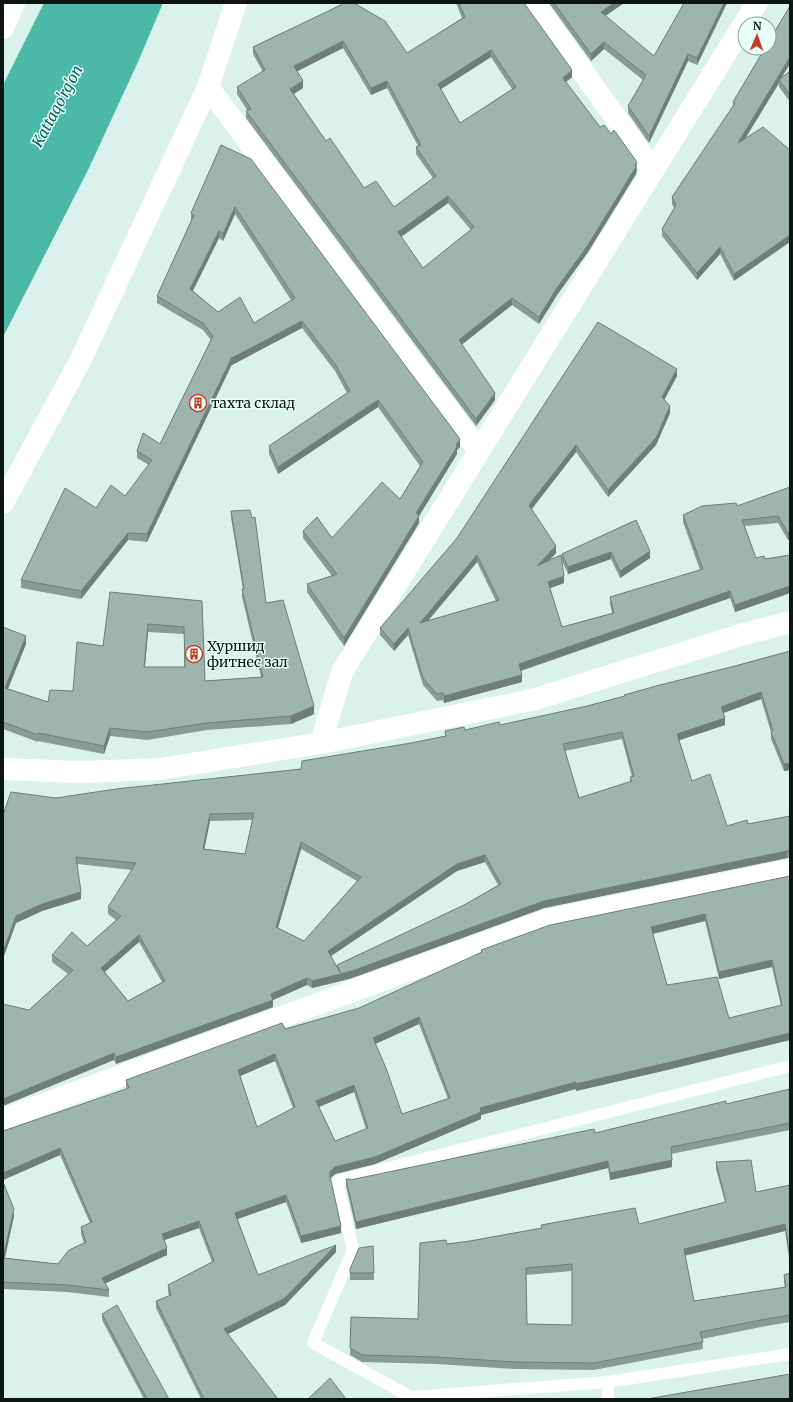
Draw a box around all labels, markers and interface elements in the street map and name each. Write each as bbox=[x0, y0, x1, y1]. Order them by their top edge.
north arrow bbox=[737, 16, 777, 56]
text: N bbox=[753, 19, 762, 33]
water label: Kattaqo'rg'on bbox=[27, 62, 86, 151]
building icon: тахта склад bbox=[188, 393, 208, 413]
place label: тахта склад bbox=[211, 394, 296, 412]
place label: Хуршид фитнес зал bbox=[207, 637, 288, 671]
building icon: Хуршид фитнес зал bbox=[184, 644, 204, 664]

